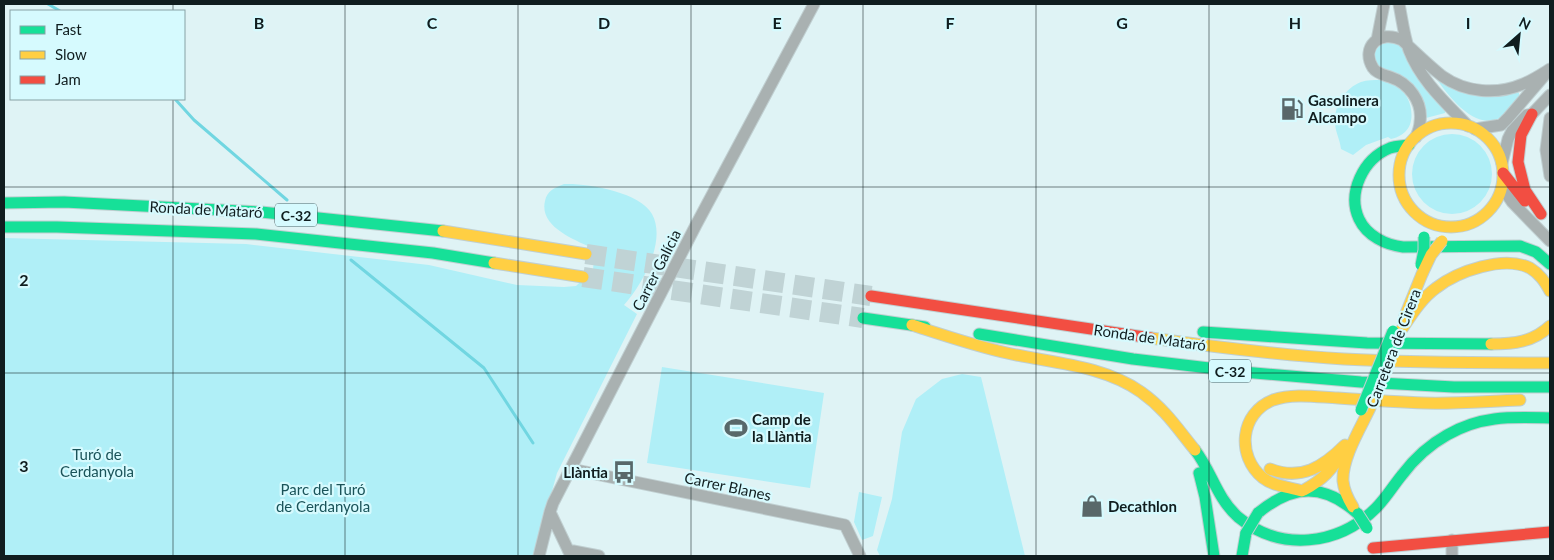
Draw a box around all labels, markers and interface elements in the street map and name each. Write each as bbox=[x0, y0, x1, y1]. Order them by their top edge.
legend bbox=[10, 10, 185, 100]
north arrow bbox=[1494, 10, 1544, 60]
text: B bbox=[254, 13, 264, 32]
text: C bbox=[427, 13, 438, 32]
text: D bbox=[598, 13, 610, 32]
text: E bbox=[772, 13, 782, 32]
text: F bbox=[945, 13, 955, 32]
text: G bbox=[1116, 13, 1128, 32]
text: H bbox=[1289, 13, 1301, 32]
text: I bbox=[1466, 13, 1470, 32]
text: N bbox=[1516, 13, 1534, 33]
text: Fast bbox=[55, 20, 82, 38]
text: Slow bbox=[55, 45, 87, 63]
text: Jam bbox=[55, 70, 81, 88]
place label: Gasolinera Alcampo bbox=[1307, 91, 1379, 126]
fuel station icon: Gasolinera Alcampo bbox=[1279, 96, 1305, 122]
street label: Ronda de Mataró bbox=[149, 197, 263, 221]
road number: C-32 bbox=[275, 204, 317, 226]
street label: Carrer Galícia bbox=[628, 226, 684, 314]
text: 2 bbox=[19, 270, 29, 289]
street label: Carretera de Cirera bbox=[1362, 286, 1424, 410]
street label: Ronda de Mataró bbox=[1093, 320, 1207, 354]
road number: C-32 bbox=[1209, 360, 1251, 382]
place label: Camp de la Llàntia bbox=[752, 410, 812, 445]
sports icon: Camp de la Llàntia bbox=[723, 415, 749, 441]
park label: Turó de Cerdanyola bbox=[60, 445, 134, 480]
text: 3 bbox=[19, 456, 29, 475]
bus stop icon: Llàntia bbox=[611, 459, 637, 485]
place label: Llàntia bbox=[563, 463, 608, 481]
street label: Carrer Blanes bbox=[683, 468, 773, 504]
park label: Parc del Turó de Cerdanyola bbox=[276, 480, 370, 515]
shop icon: Decathlon bbox=[1079, 493, 1105, 519]
place label: Decathlon bbox=[1108, 497, 1177, 515]

